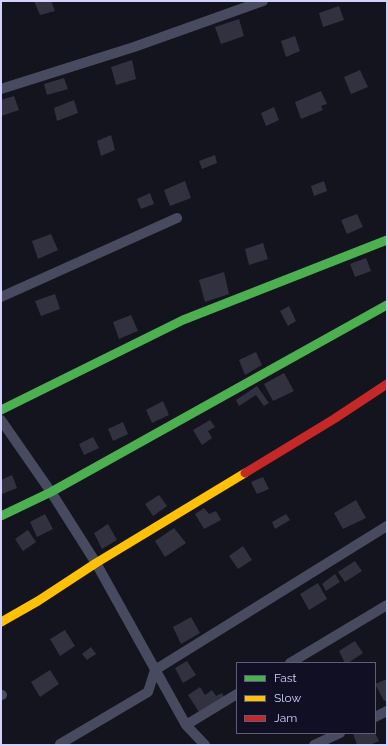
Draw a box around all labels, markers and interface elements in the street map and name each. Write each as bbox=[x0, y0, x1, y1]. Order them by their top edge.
legend bbox=[236, 662, 376, 734]
text: Fast bbox=[274, 671, 297, 685]
text: Slow bbox=[274, 691, 301, 705]
text: Jam bbox=[274, 711, 297, 725]

